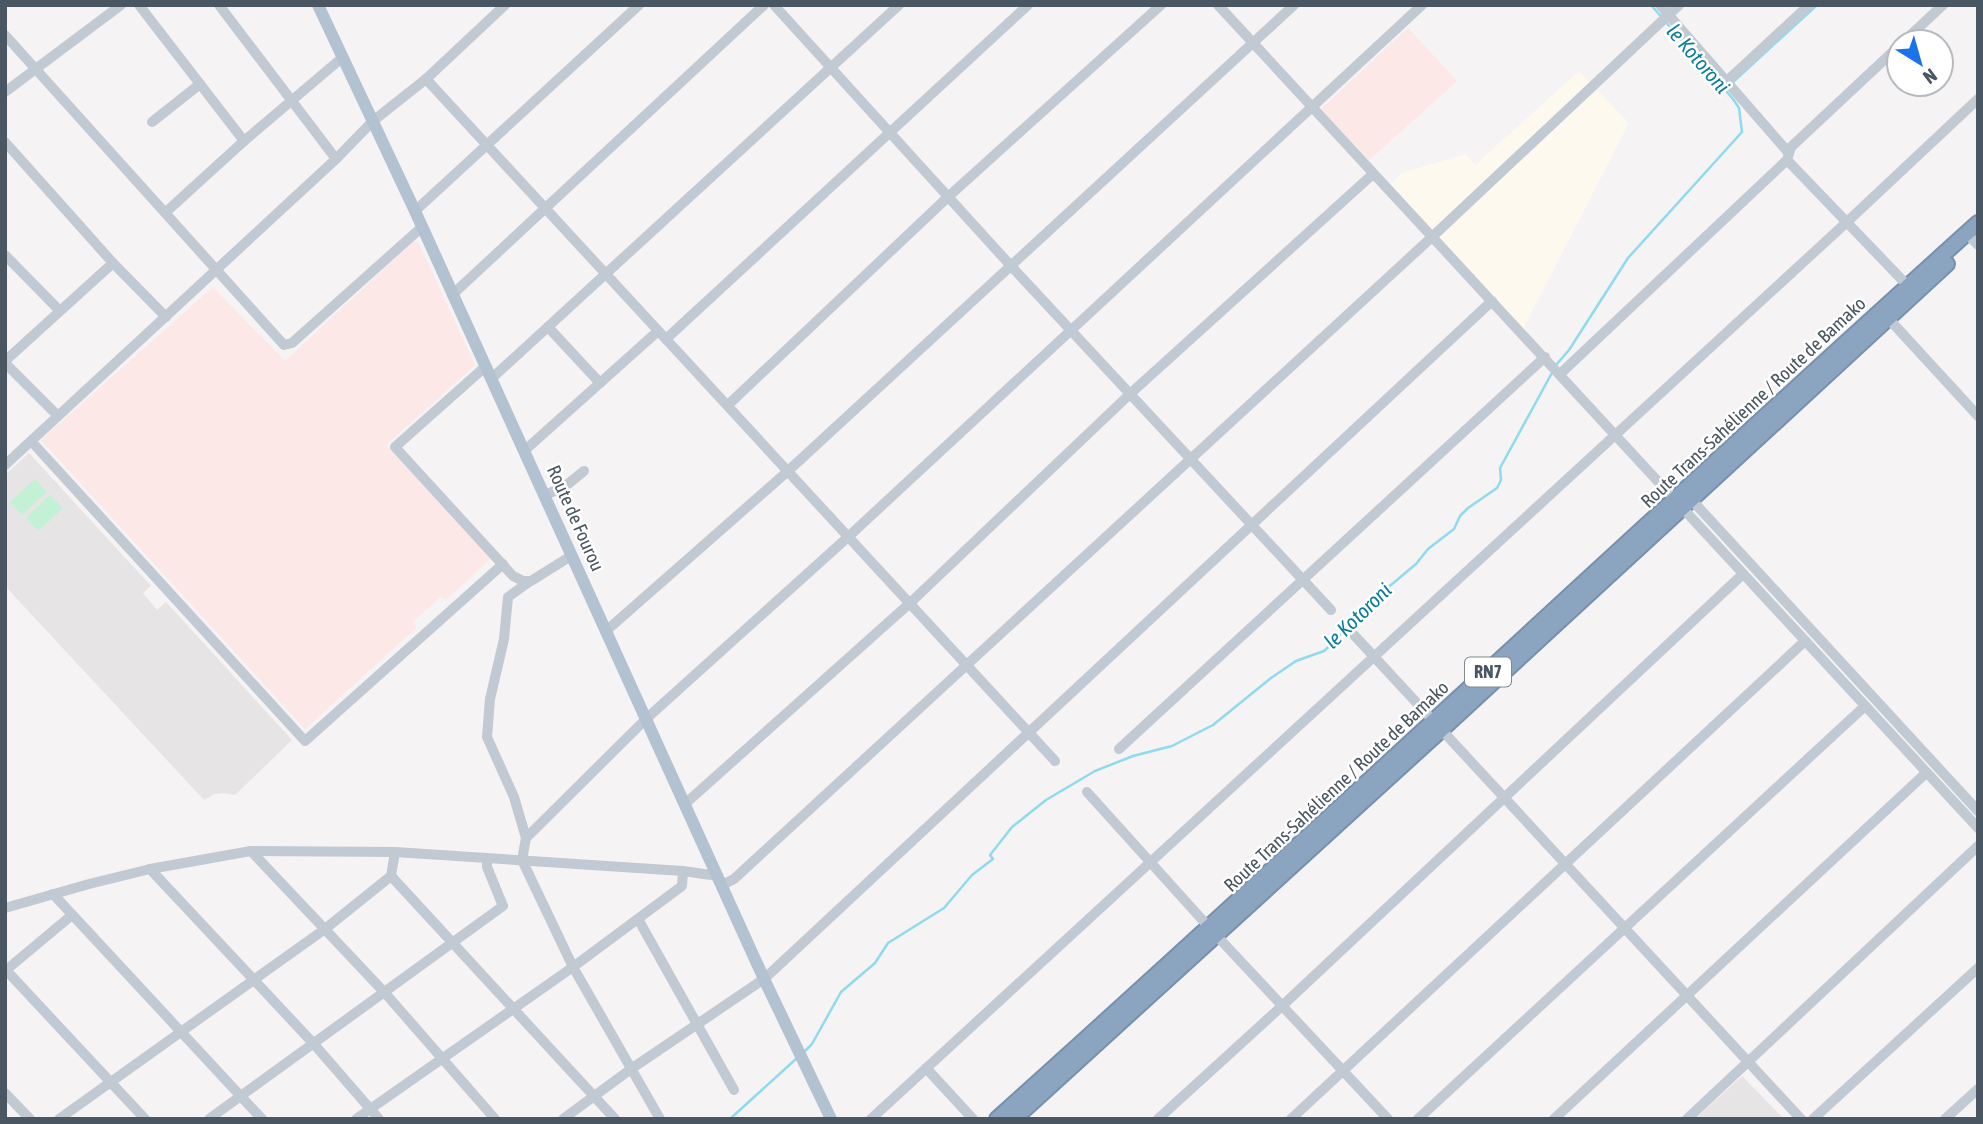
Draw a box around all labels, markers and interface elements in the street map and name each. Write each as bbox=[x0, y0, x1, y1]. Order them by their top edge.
water label: le Kotoroni bbox=[1662, 19, 1735, 98]
north arrow bbox=[1885, 28, 1955, 98]
text: N bbox=[1919, 64, 1941, 89]
street label: Route Trans-Sahélienne / Route de Bamako bbox=[1636, 292, 1870, 512]
street label: Route de Fourou bbox=[543, 462, 609, 574]
water label: le Kotoroni bbox=[1319, 578, 1396, 653]
road number: RN7 bbox=[1465, 658, 1511, 686]
street label: Route Trans-Sahélienne / Route de Bamako bbox=[1219, 676, 1453, 896]

